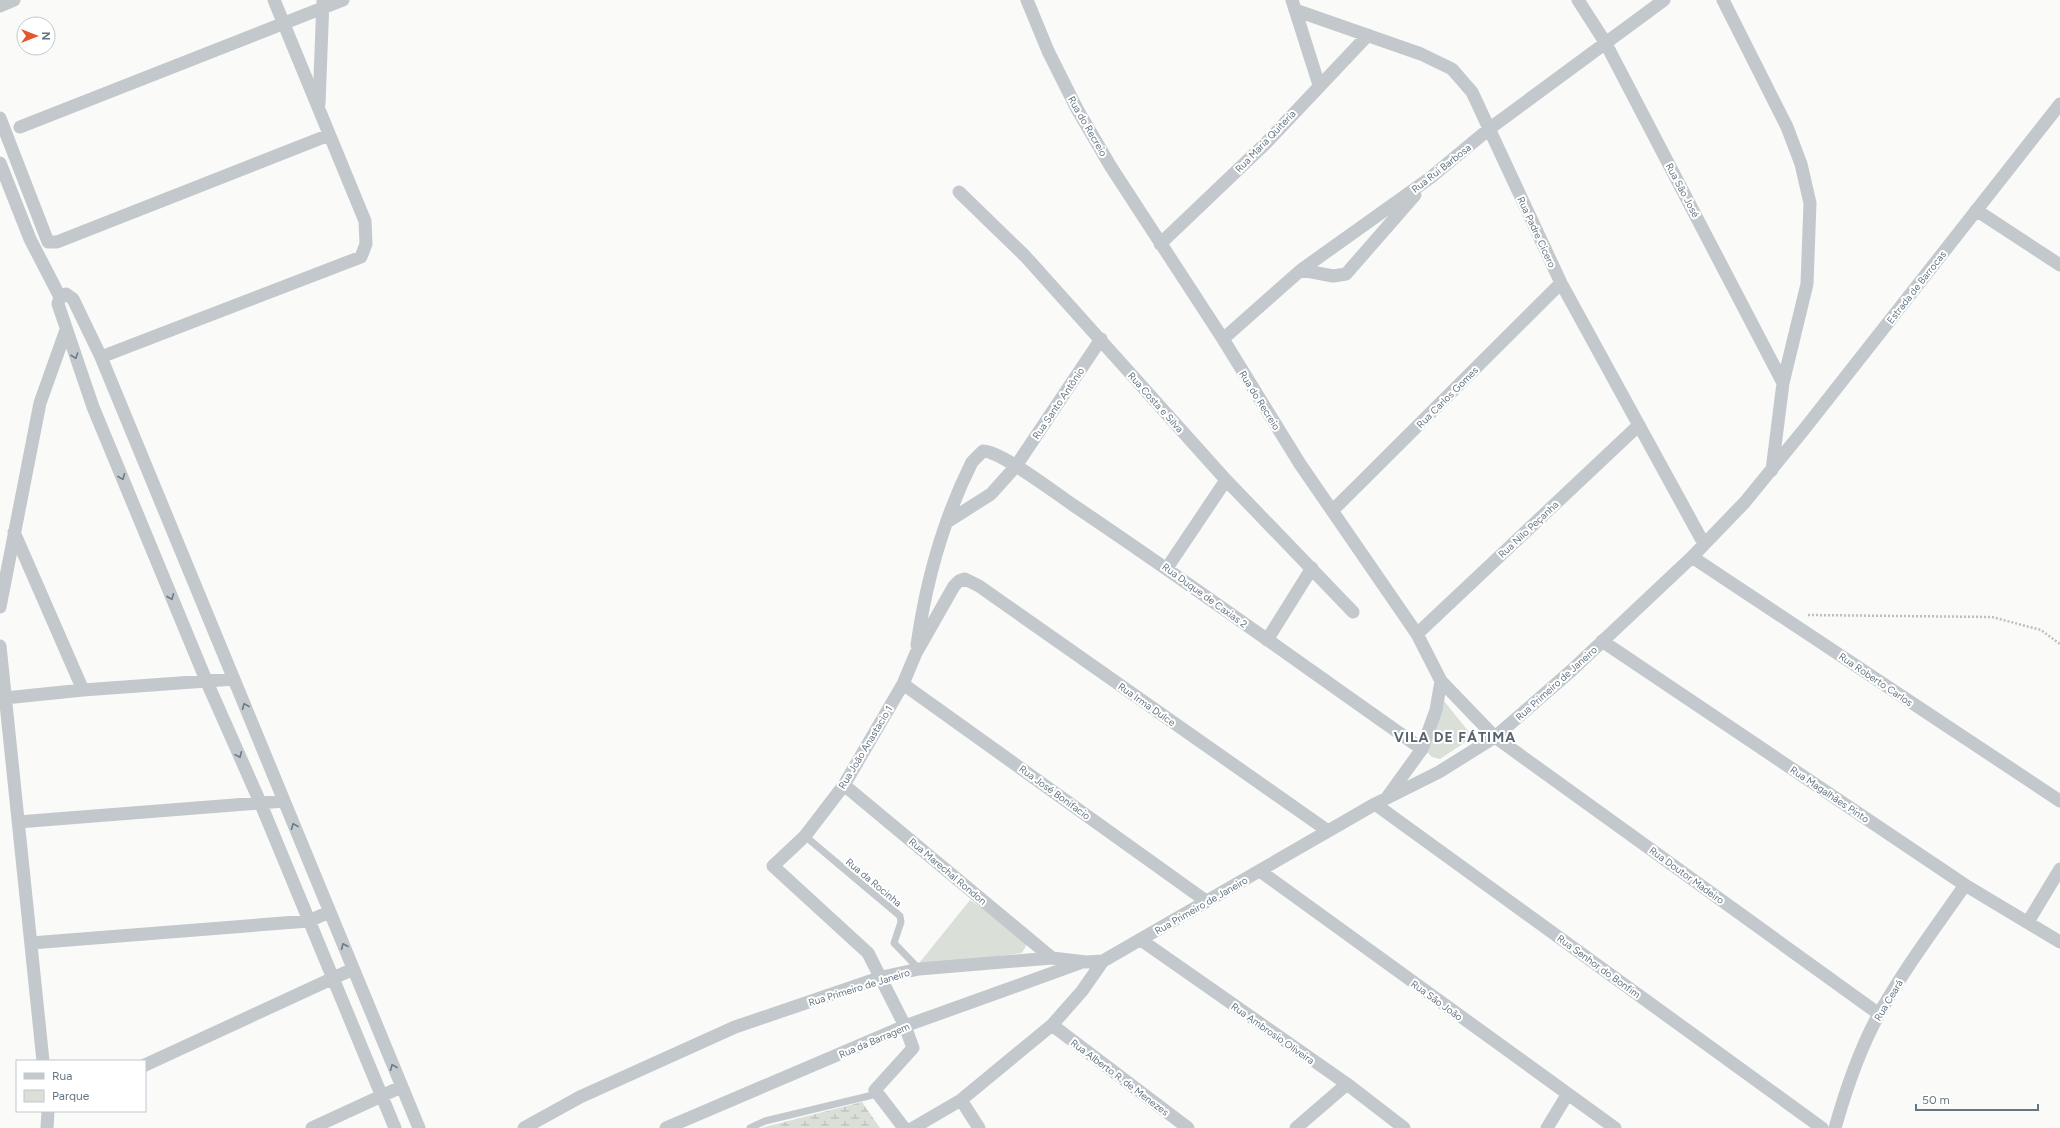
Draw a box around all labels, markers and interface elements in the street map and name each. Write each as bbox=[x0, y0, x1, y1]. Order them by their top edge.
north arrow bbox=[16, 16, 56, 56]
text: N bbox=[39, 32, 52, 40]
street label: Rua do Recreio bbox=[1065, 94, 1110, 159]
street label: Rua Maria Quiteria bbox=[1232, 107, 1299, 175]
street label: Rua Rui Barbosa bbox=[1409, 141, 1474, 196]
street label: Rua São José bbox=[1663, 161, 1703, 220]
street label: Rua Padre Cicero bbox=[1514, 195, 1559, 270]
street label: Estrada de Barrocas bbox=[1884, 248, 1949, 326]
one-way arrow bbox=[70, 352, 79, 359]
street label: Rua Carlos Gomes bbox=[1414, 363, 1481, 431]
street label: Rua Santo Antônio bbox=[1030, 365, 1087, 442]
street label: Rua do Recreio bbox=[1236, 368, 1283, 433]
street label: Rua Costa e Silva bbox=[1125, 369, 1186, 435]
one-way arrow bbox=[117, 473, 125, 481]
street label: Rua Nilo Peçanha bbox=[1495, 498, 1561, 561]
street label: Rua Duque de Caxias 2 bbox=[1160, 560, 1250, 631]
one-way arrow bbox=[167, 594, 175, 601]
street label: Rua Primeiro de Janeiro bbox=[1513, 643, 1600, 723]
street label: Rua Roberto Carlos bbox=[1836, 650, 1916, 709]
street label: Rua Irma Dulce bbox=[1115, 680, 1178, 729]
one-way arrow bbox=[241, 702, 249, 709]
street label: Rua João Anastacio 1 bbox=[835, 703, 895, 791]
district label: VILA DE FÁTIMA bbox=[1394, 729, 1516, 746]
one-way arrow bbox=[234, 751, 242, 759]
street label: Rua José Bonifacio bbox=[1016, 762, 1093, 823]
street label: Rua Magalhães Pinto bbox=[1788, 763, 1872, 826]
one-way arrow bbox=[291, 822, 299, 829]
street label: Rua Marechal Rondon bbox=[906, 835, 990, 908]
street label: Rua Doutor Madeiro bbox=[1647, 844, 1727, 907]
street label: Rua da Rocinha bbox=[843, 855, 904, 910]
street label: Rua Primeiro de Janeiro bbox=[1152, 873, 1250, 937]
street label: Rua Senhor do Bonfim bbox=[1554, 932, 1643, 1001]
one-way arrow bbox=[340, 943, 348, 950]
street label: Rua Primeiro de Janeiro bbox=[807, 966, 912, 1009]
street label: Rua São João bbox=[1408, 977, 1465, 1024]
street label: Rua Ceará bbox=[1871, 977, 1906, 1023]
street label: Rua Ambrosio Oliveira bbox=[1229, 1000, 1317, 1067]
street label: Rua da Barragem bbox=[837, 1020, 912, 1061]
street label: Rua Alberto R. de Menezes bbox=[1068, 1036, 1172, 1119]
legend bbox=[16, 1060, 146, 1112]
one-way arrow bbox=[389, 1063, 397, 1070]
text: Rua bbox=[52, 1069, 72, 1083]
scale bar bbox=[1916, 1086, 2038, 1112]
text: Parque bbox=[52, 1089, 90, 1103]
text: 50 m bbox=[1922, 1093, 1950, 1107]

